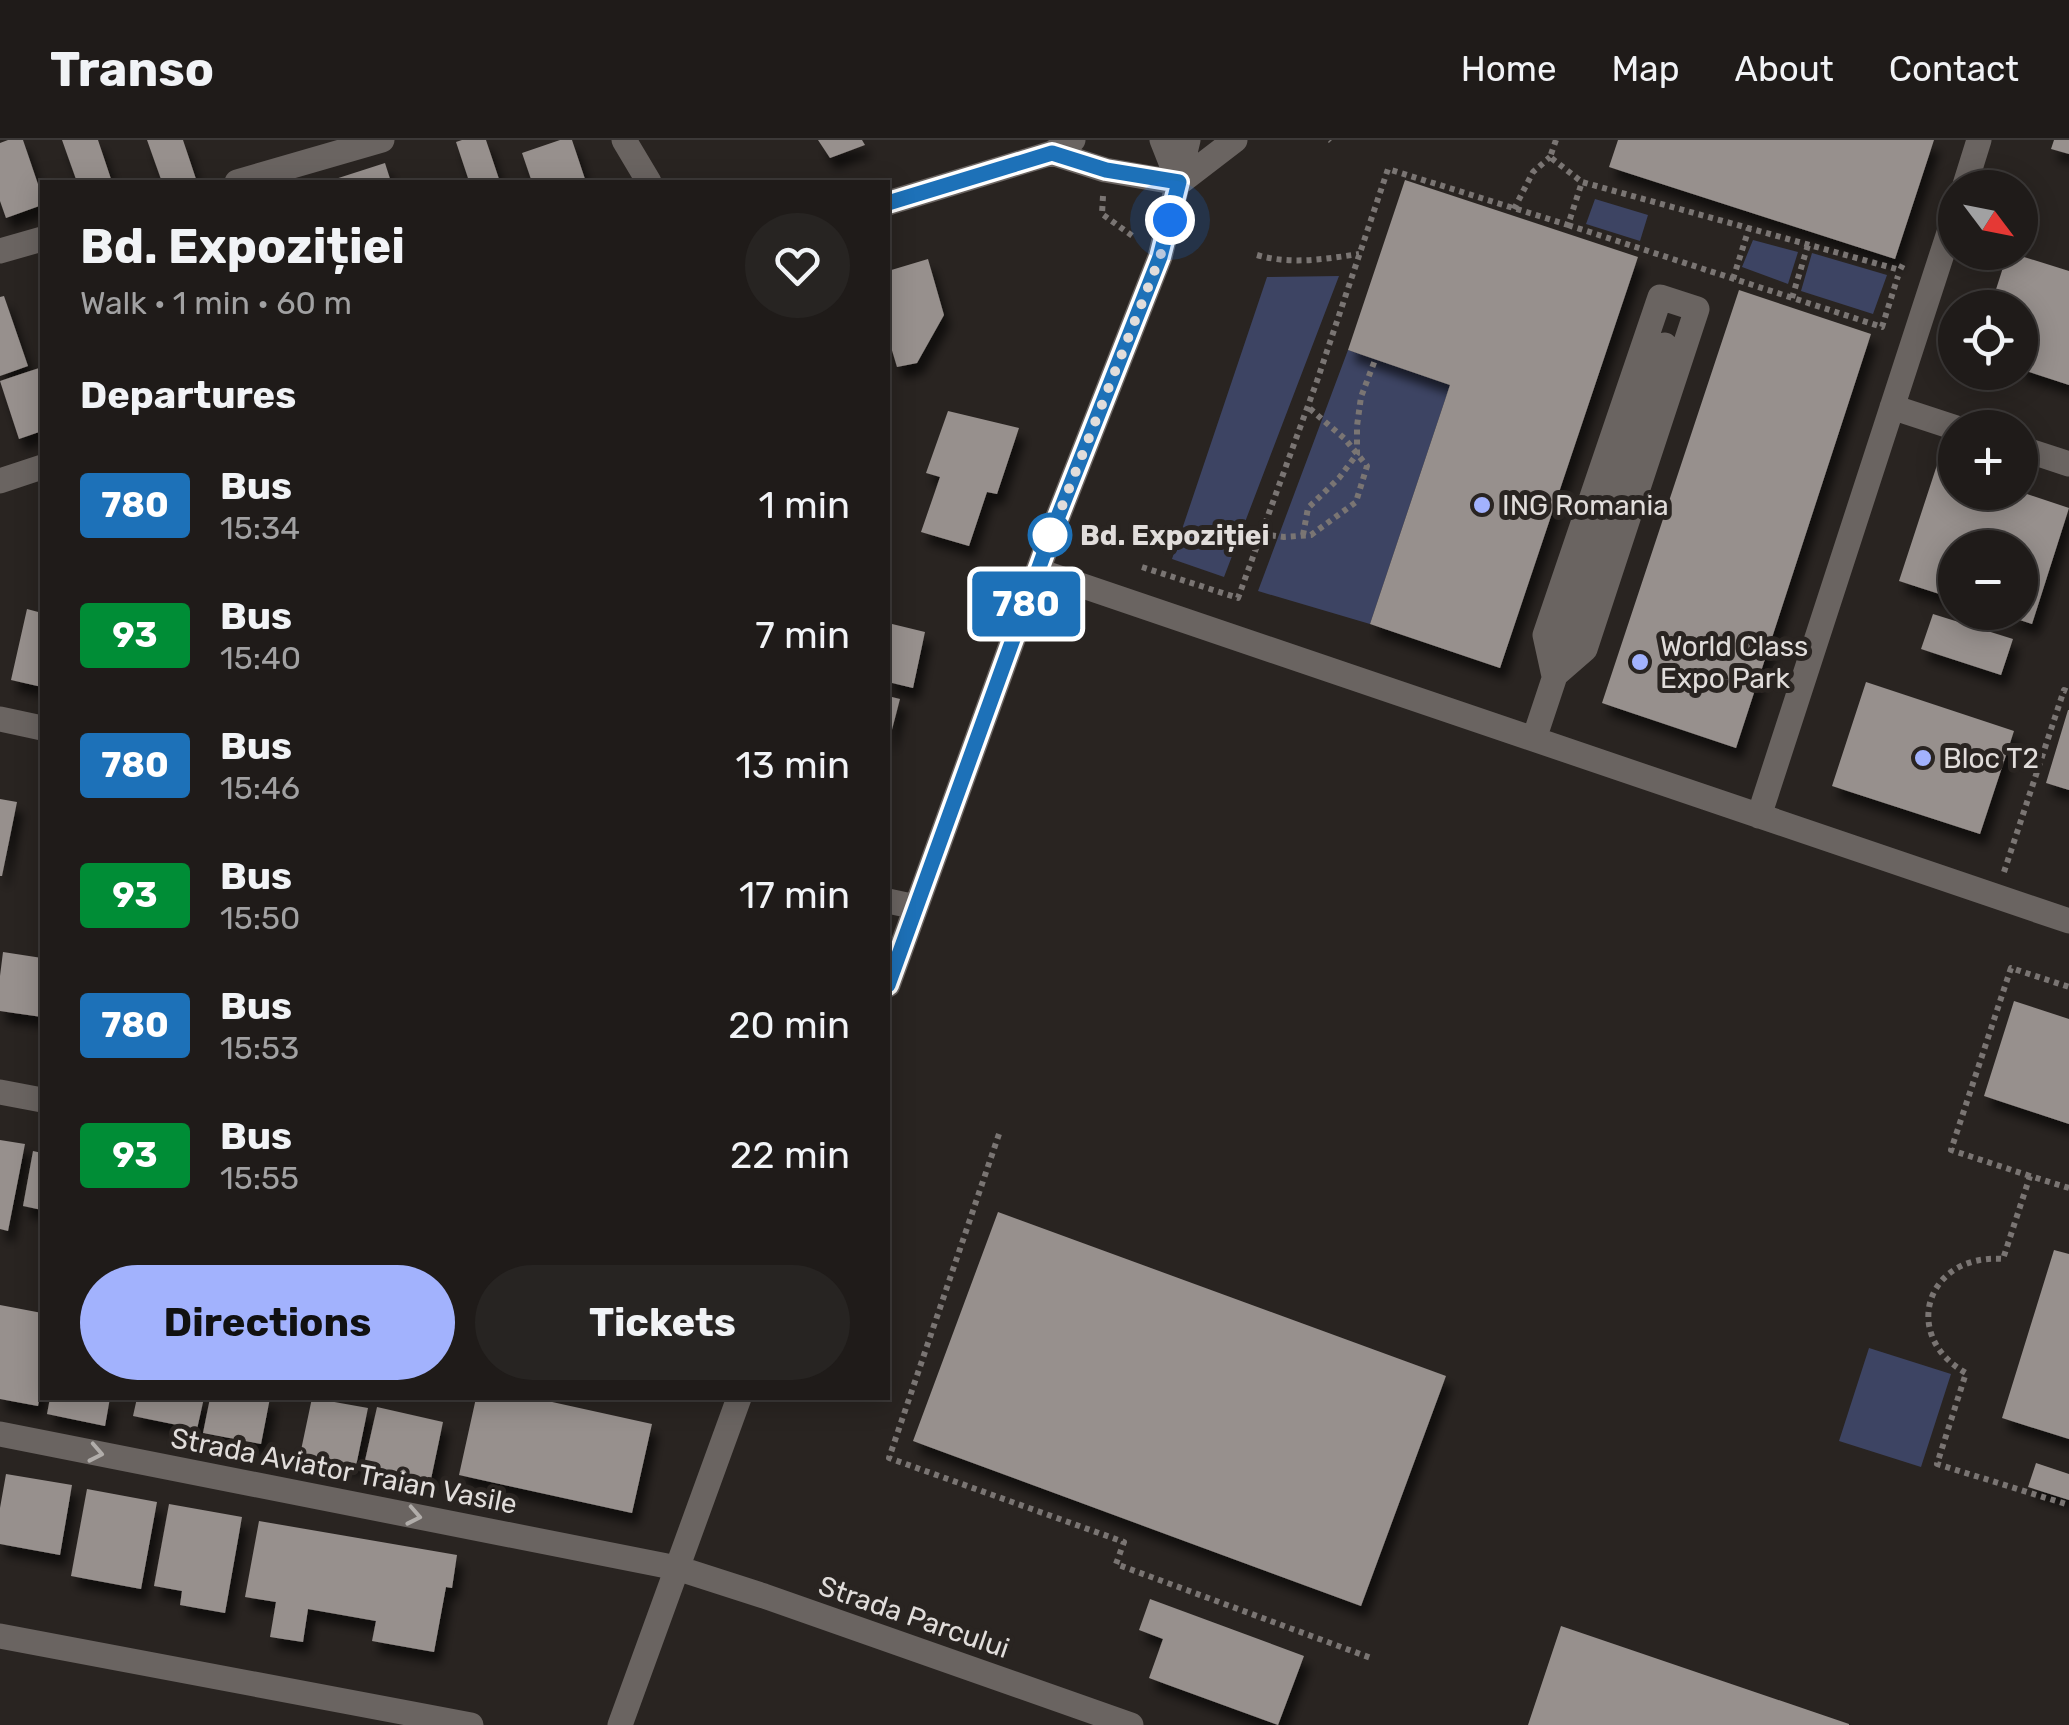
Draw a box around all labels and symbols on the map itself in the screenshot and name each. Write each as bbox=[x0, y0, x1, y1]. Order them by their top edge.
north arrow bbox=[1938, 170, 2038, 270]
your location bbox=[1145, 195, 1195, 245]
place label: ING Romania bbox=[1502, 489, 1669, 522]
marker: ING Romania bbox=[1471, 494, 1493, 516]
marker: Bd. Expoziției bbox=[1029, 514, 1071, 556]
place label: Bd. Expoziției bbox=[1080, 519, 1270, 552]
line badge: 780 bbox=[968, 572, 1084, 636]
place label: World Class Expo Park bbox=[1660, 630, 1808, 695]
marker: World Class Expo Park bbox=[1629, 651, 1651, 673]
place label: Bloc T2 bbox=[1943, 742, 2039, 775]
marker: Bloc T2 bbox=[1912, 747, 1934, 769]
street label: Strada Aviator Traian Vasile bbox=[168, 1421, 520, 1521]
one-way arrow bbox=[87, 1441, 104, 1462]
one-way arrow bbox=[406, 1505, 423, 1526]
street label: Strada Parcului bbox=[814, 1569, 1014, 1665]

